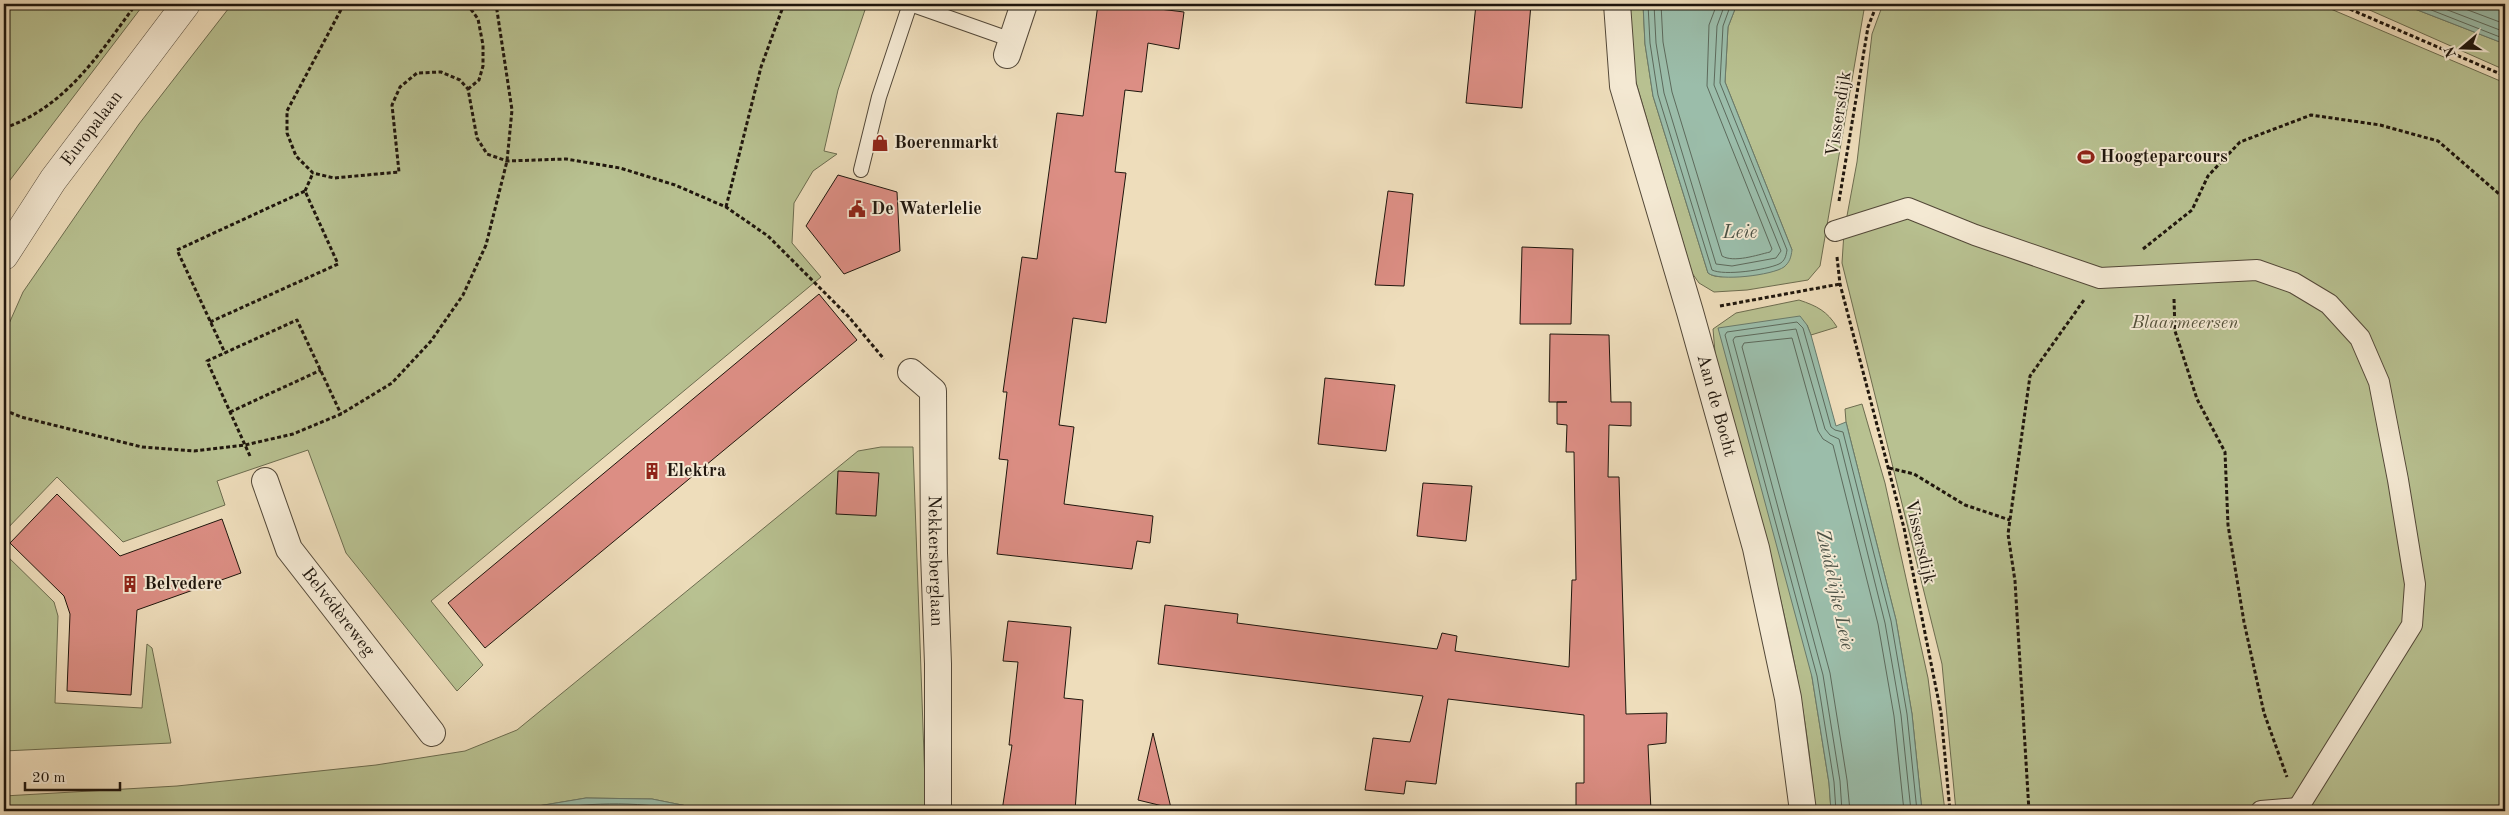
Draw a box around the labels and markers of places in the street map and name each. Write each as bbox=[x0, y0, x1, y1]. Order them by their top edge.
shop icon: Boerenmarkt bbox=[870, 133, 890, 153]
place label: Boerenmarkt bbox=[894, 134, 999, 152]
sports icon: Hoogteparcours bbox=[2076, 147, 2096, 167]
place label: Hoogteparcours bbox=[2100, 148, 2228, 166]
public building icon: De Waterlelie bbox=[847, 199, 867, 219]
place label: De Waterlelie bbox=[871, 200, 982, 218]
building icon: Elektra bbox=[642, 461, 662, 481]
place label: Elektra bbox=[666, 462, 726, 480]
building icon: Belvedere bbox=[120, 574, 140, 594]
place label: Belvedere bbox=[144, 575, 222, 593]

